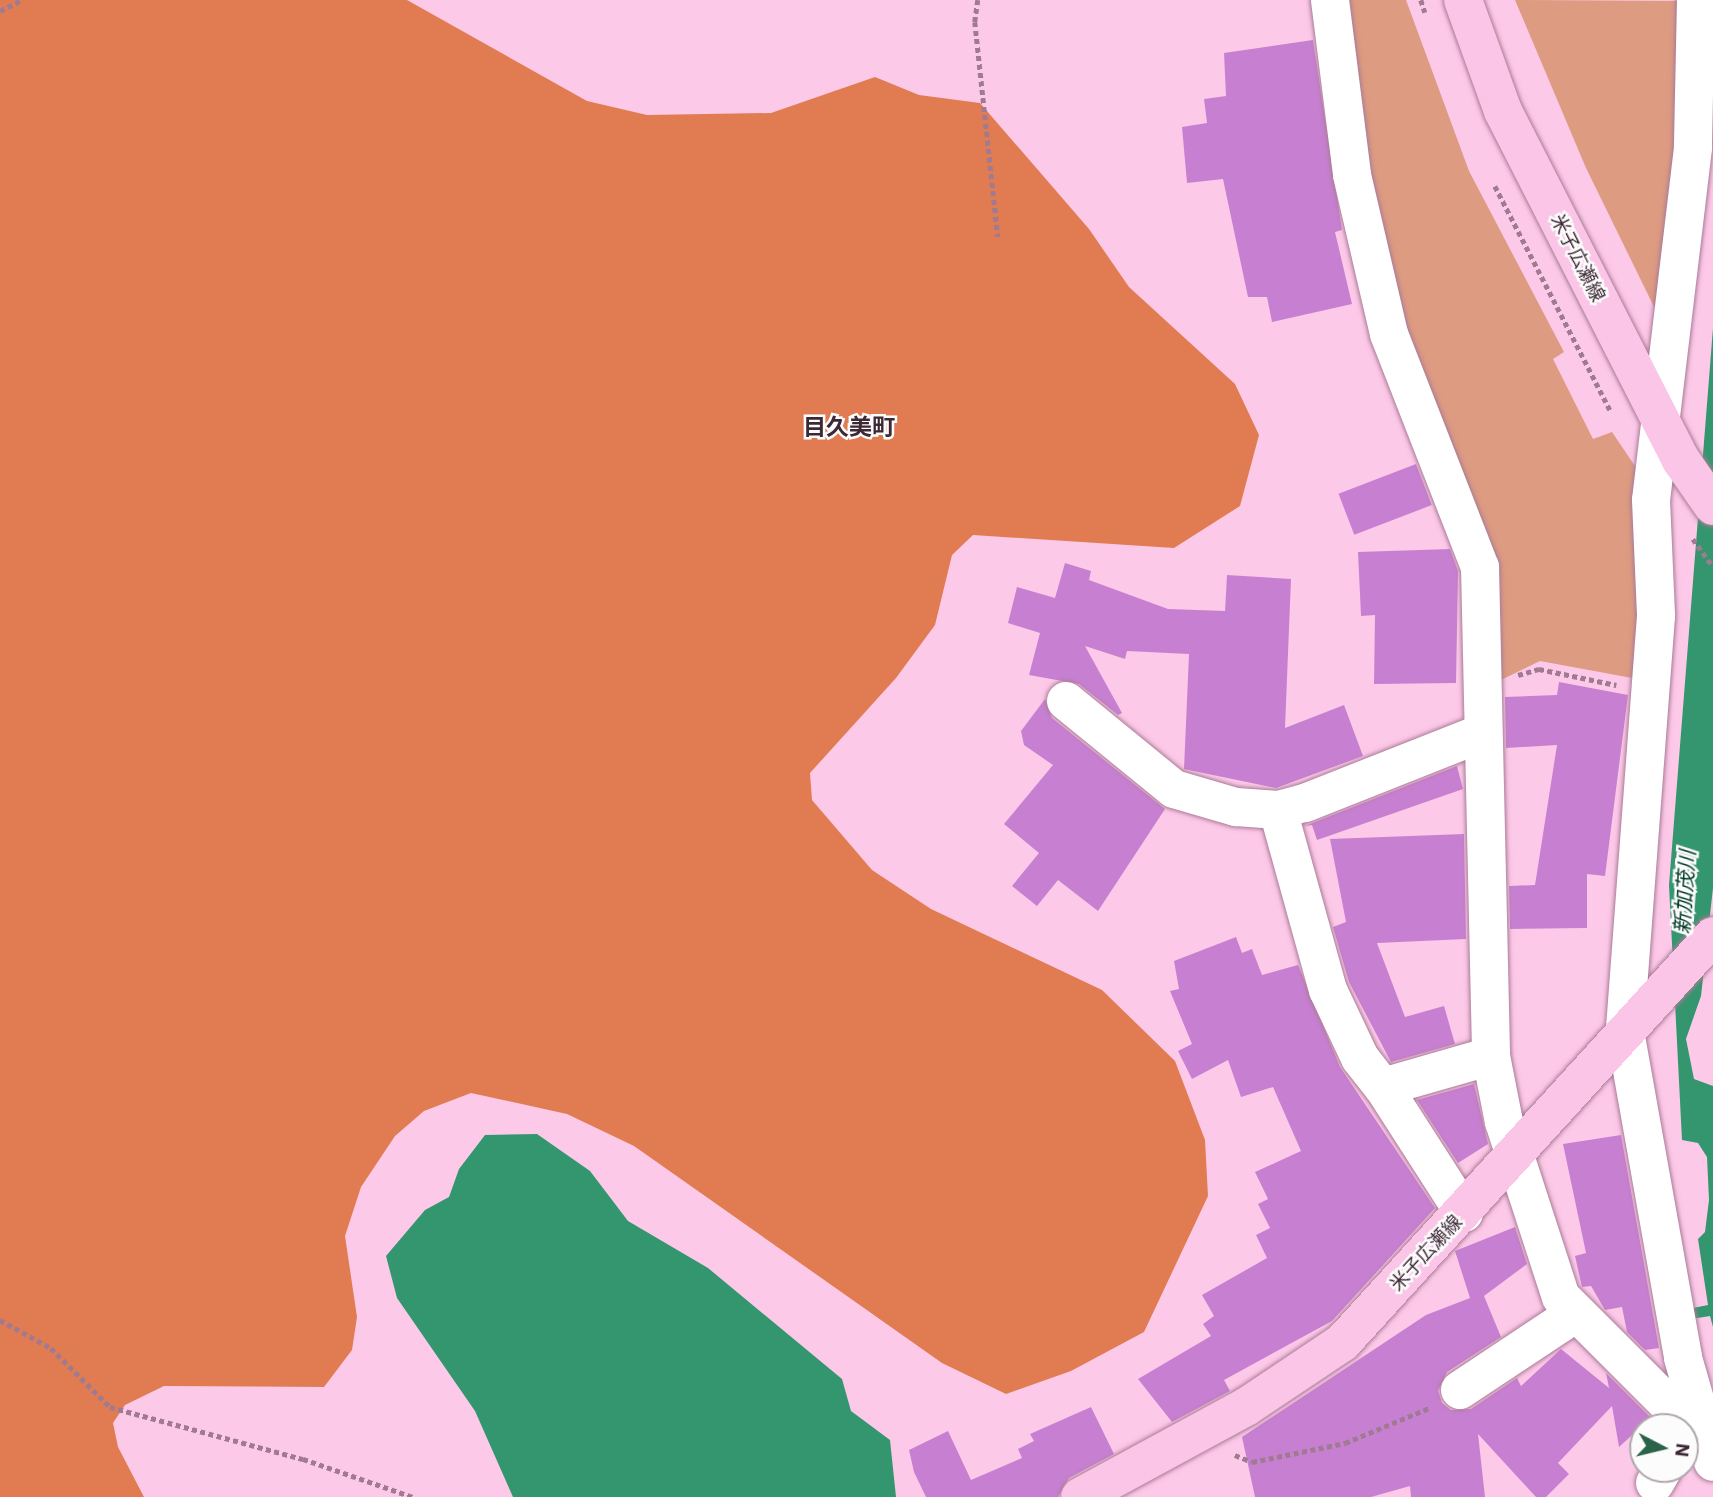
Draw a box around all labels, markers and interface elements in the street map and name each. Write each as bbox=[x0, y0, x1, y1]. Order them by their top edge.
street label: 米子広瀬線 bbox=[1546, 211, 1610, 305]
district label: 目久美町 bbox=[803, 412, 895, 440]
water label: 新加茂川 bbox=[1669, 849, 1699, 935]
street label: 米子広瀬線 bbox=[1385, 1210, 1467, 1296]
north arrow bbox=[1629, 1413, 1699, 1483]
text: N bbox=[1670, 1442, 1696, 1459]

